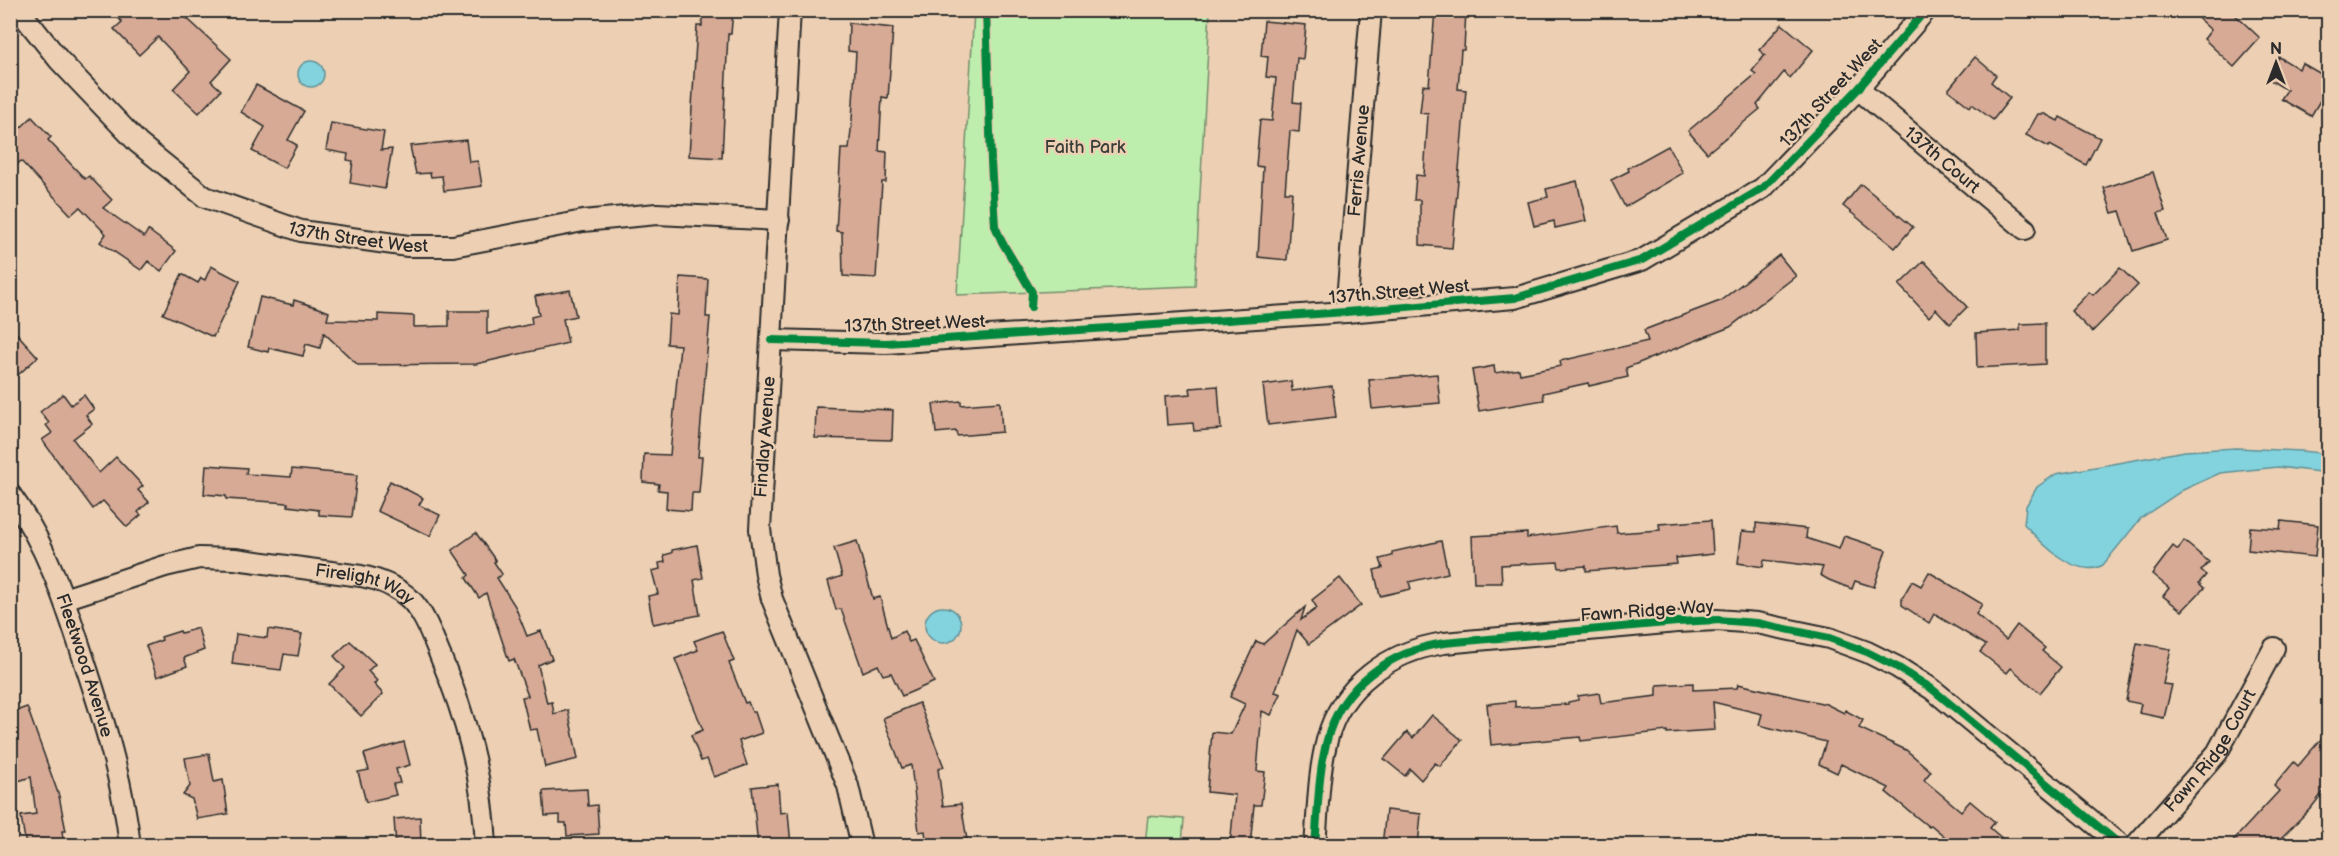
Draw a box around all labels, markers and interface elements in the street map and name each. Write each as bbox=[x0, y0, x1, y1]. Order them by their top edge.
north arrow bbox=[2246, 33, 2306, 93]
street label: 137th Street West bbox=[1775, 34, 1887, 152]
text: N bbox=[2270, 40, 2282, 59]
street label: Ferris Avenue bbox=[1343, 103, 1374, 217]
street label: 137th Court bbox=[1900, 122, 1985, 198]
park label: Faith Park bbox=[1044, 137, 1126, 158]
street label: 137th Street West bbox=[285, 217, 428, 257]
street label: 137th Street West bbox=[1328, 275, 1471, 309]
street label: 137th Street West bbox=[844, 311, 986, 337]
street label: Findlay Avenue bbox=[750, 375, 780, 498]
street label: Firelight Way bbox=[314, 559, 420, 609]
street label: Fleetwood Avenue bbox=[52, 591, 118, 740]
street label: Fawn Ridge Way bbox=[1580, 596, 1715, 626]
street label: Fawn Ridge Court bbox=[2160, 685, 2260, 816]

